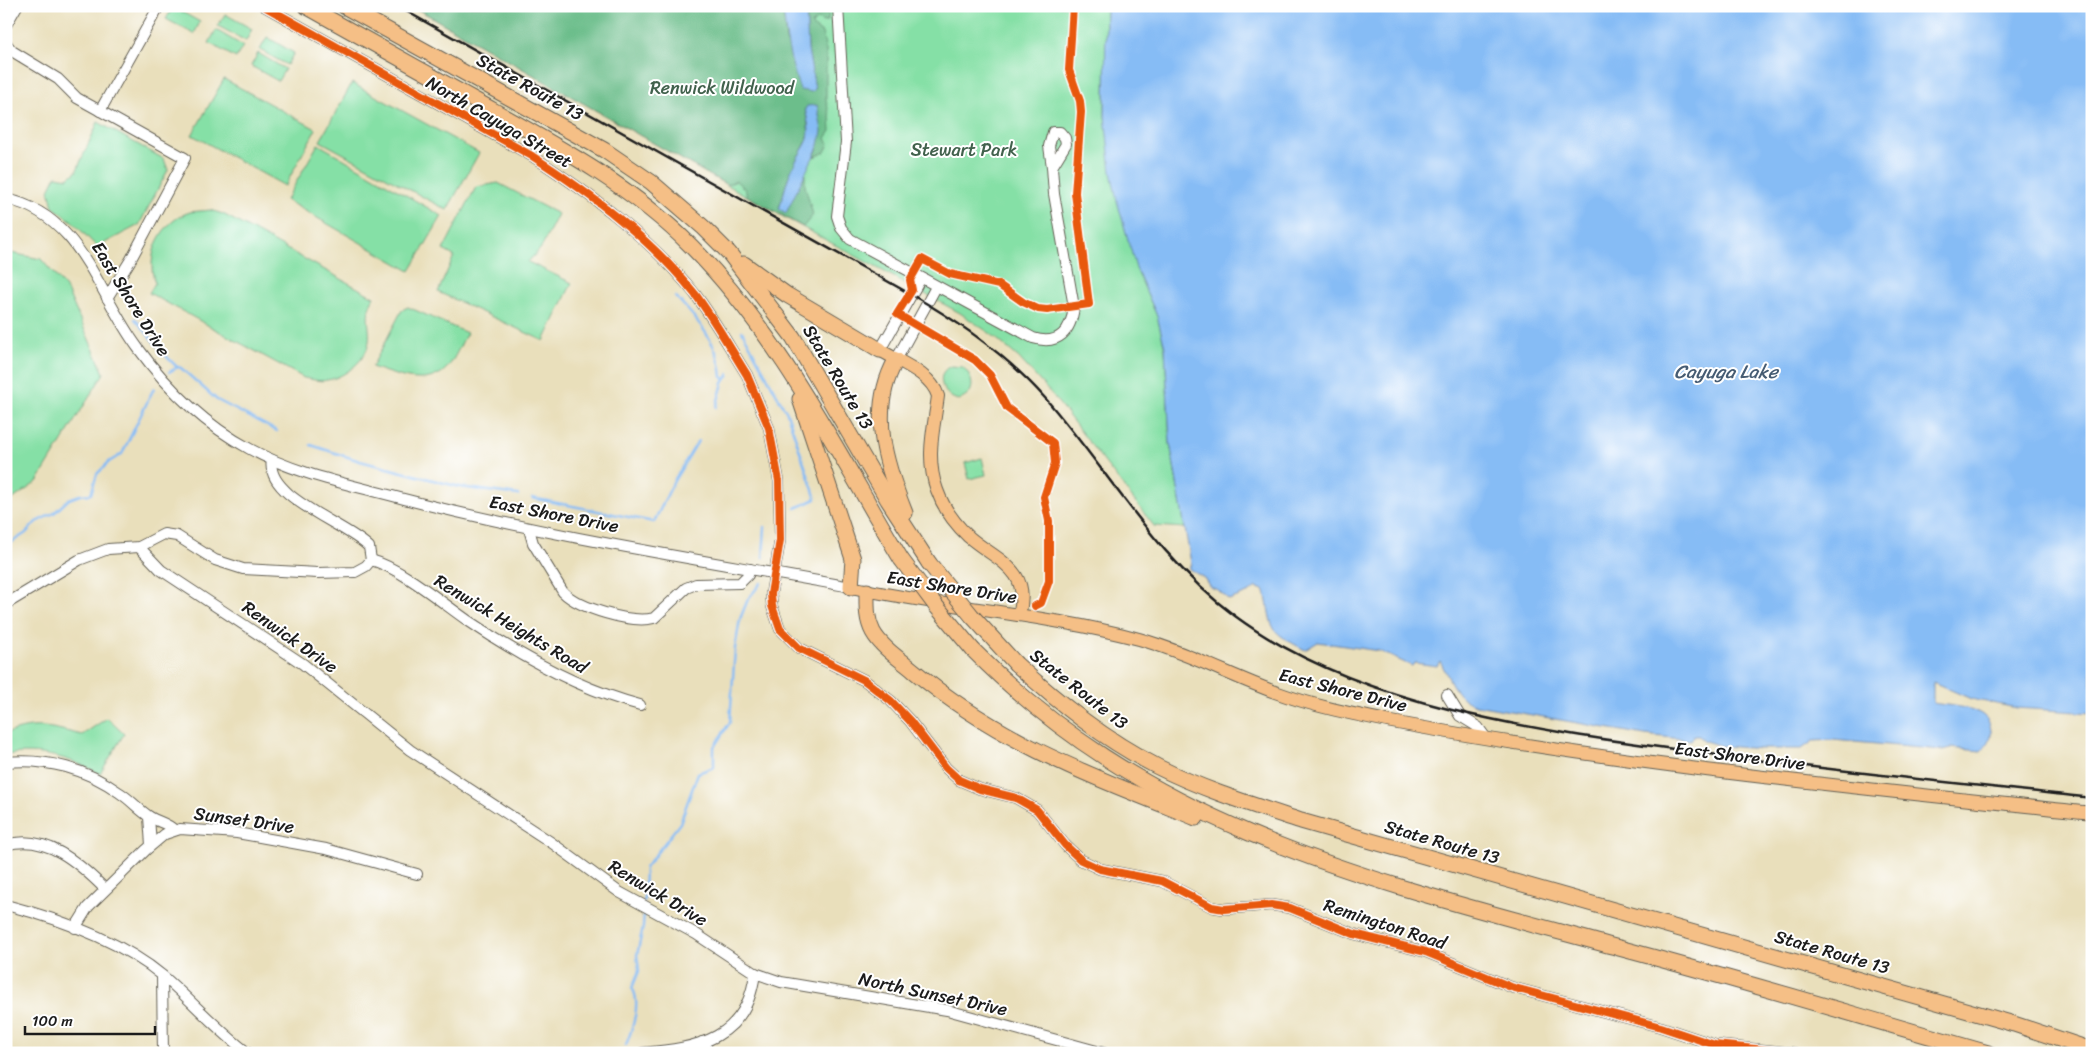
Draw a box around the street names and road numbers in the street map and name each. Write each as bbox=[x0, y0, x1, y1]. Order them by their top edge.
street label: State Route 13 bbox=[471, 44, 590, 130]
street label: North Cayuga Street bbox=[420, 67, 578, 177]
street label: East Shore Drive bbox=[83, 235, 179, 363]
street label: State Route 13 bbox=[794, 318, 882, 436]
street label: East Shore Drive bbox=[487, 486, 621, 542]
street label: East Shore Drive bbox=[885, 561, 1019, 613]
street label: Renwick Heights Road bbox=[428, 565, 595, 684]
street label: Renwick Drive bbox=[235, 592, 345, 682]
street label: State Route 13 bbox=[1023, 640, 1136, 738]
street label: East Shore Drive bbox=[1275, 659, 1411, 721]
street label: East Shore Drive bbox=[1673, 732, 1807, 780]
street label: Sunset Drive bbox=[192, 797, 296, 843]
street label: State Route 13 bbox=[1381, 810, 1503, 874]
street label: Renwick Drive bbox=[602, 851, 714, 935]
street label: Remington Road bbox=[1319, 889, 1452, 959]
street label: State Route 13 bbox=[1771, 920, 1893, 984]
street label: North Sunset Drive bbox=[856, 963, 1010, 1025]

